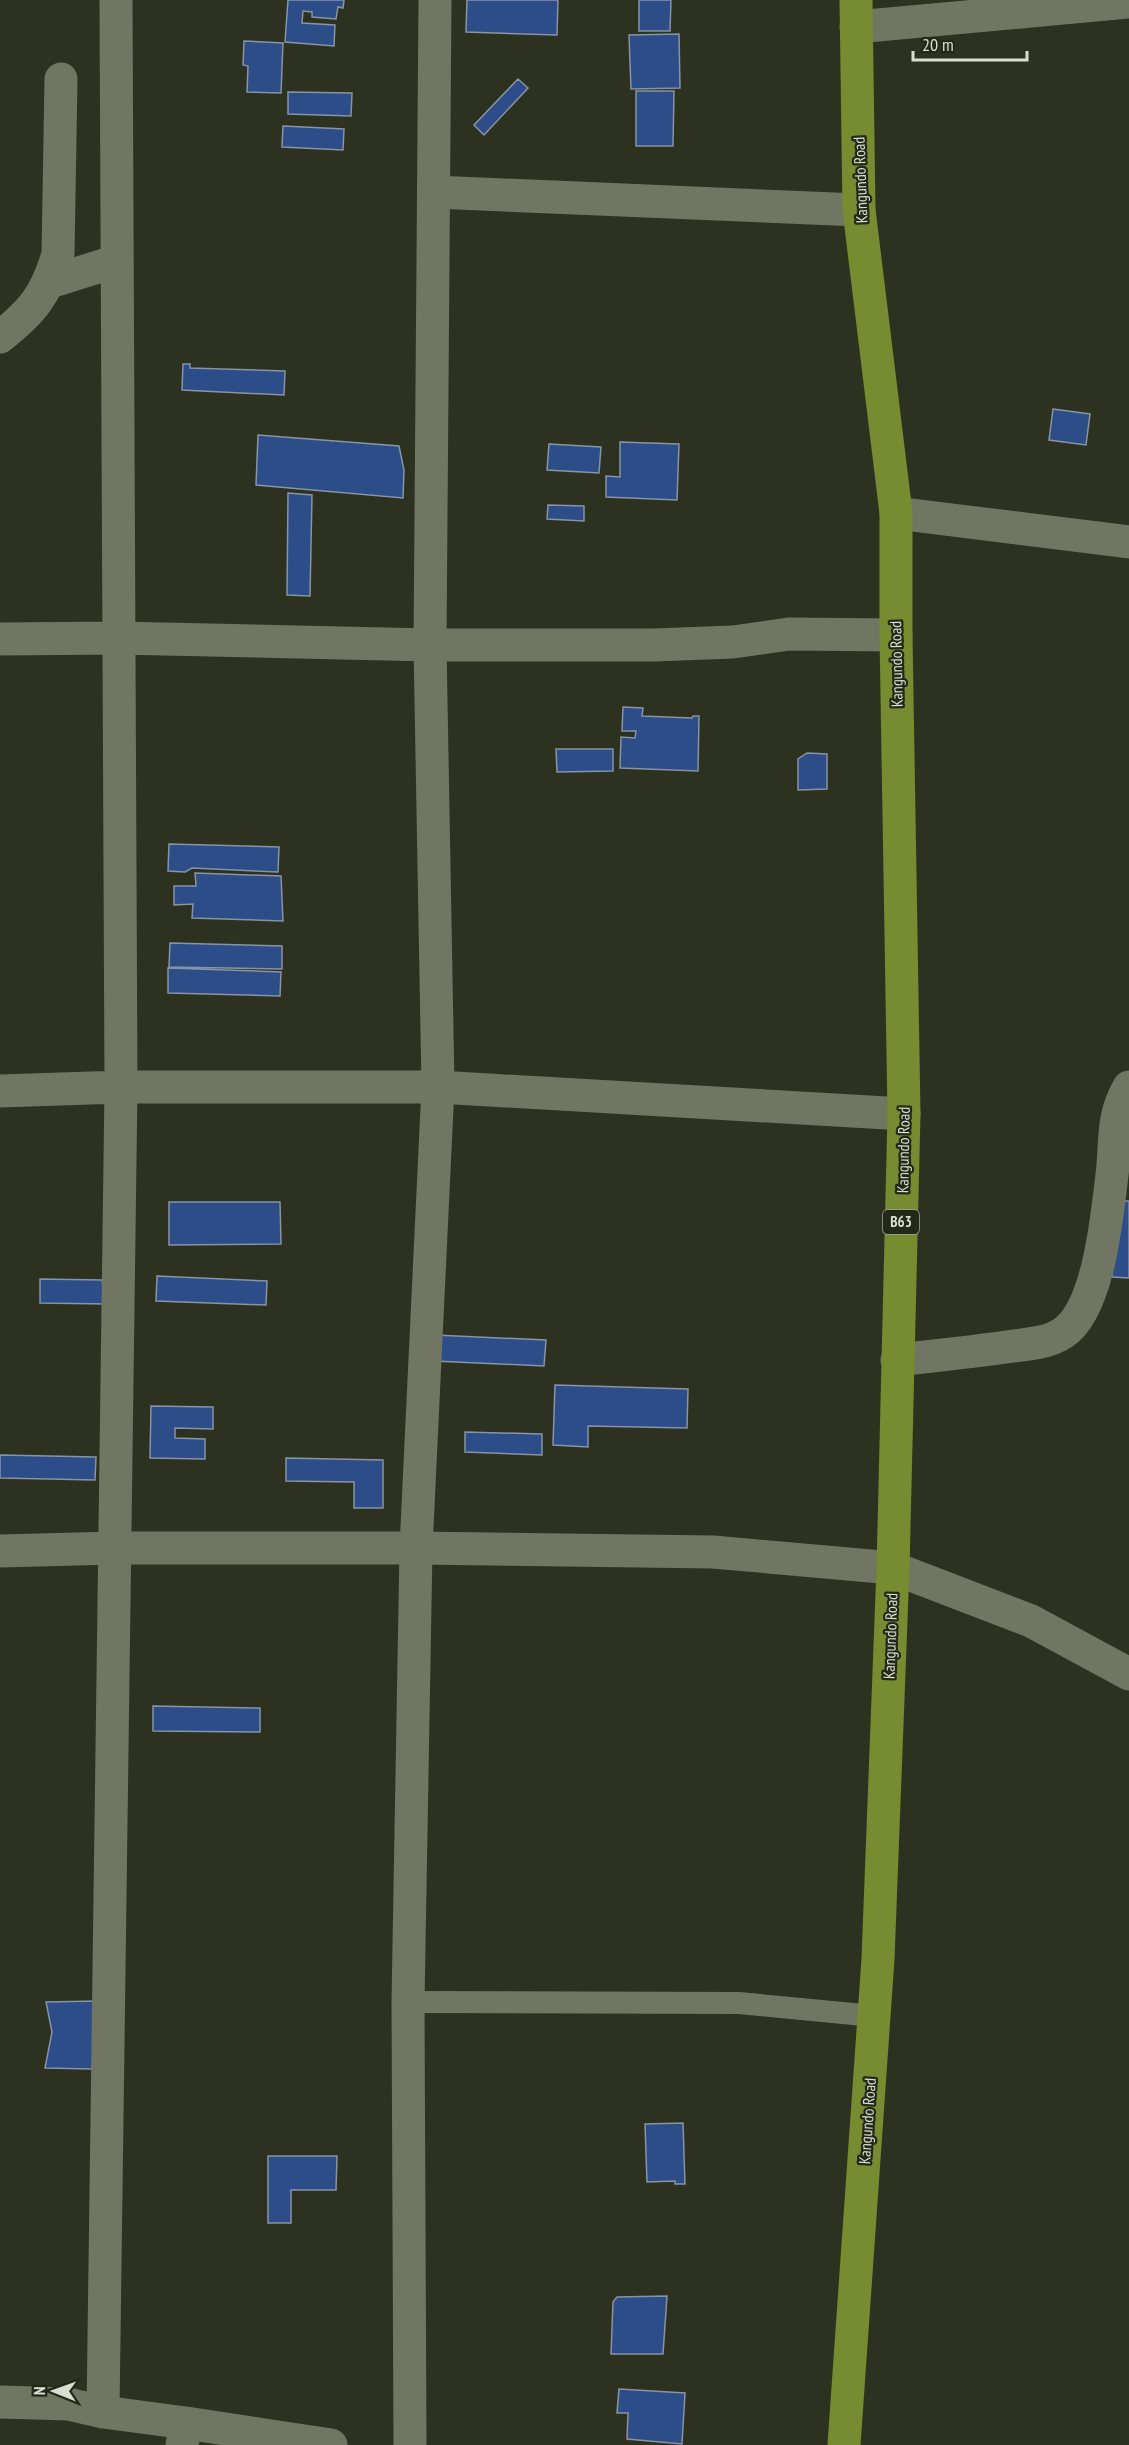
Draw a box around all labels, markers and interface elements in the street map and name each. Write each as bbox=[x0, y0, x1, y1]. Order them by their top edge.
scale bar bbox=[913, 24, 1027, 62]
text: 20 m bbox=[922, 33, 954, 56]
street label: Kangundo Road bbox=[848, 136, 872, 224]
street label: Kangundo Road bbox=[885, 621, 907, 707]
street label: Kangundo Road bbox=[892, 1107, 914, 1193]
road number: B63 bbox=[883, 1210, 919, 1234]
street label: Kangundo Road bbox=[878, 1592, 902, 1680]
street label: Kangundo Road bbox=[854, 2077, 880, 2165]
north arrow bbox=[24, 2361, 84, 2421]
text: N bbox=[29, 2386, 49, 2395]

